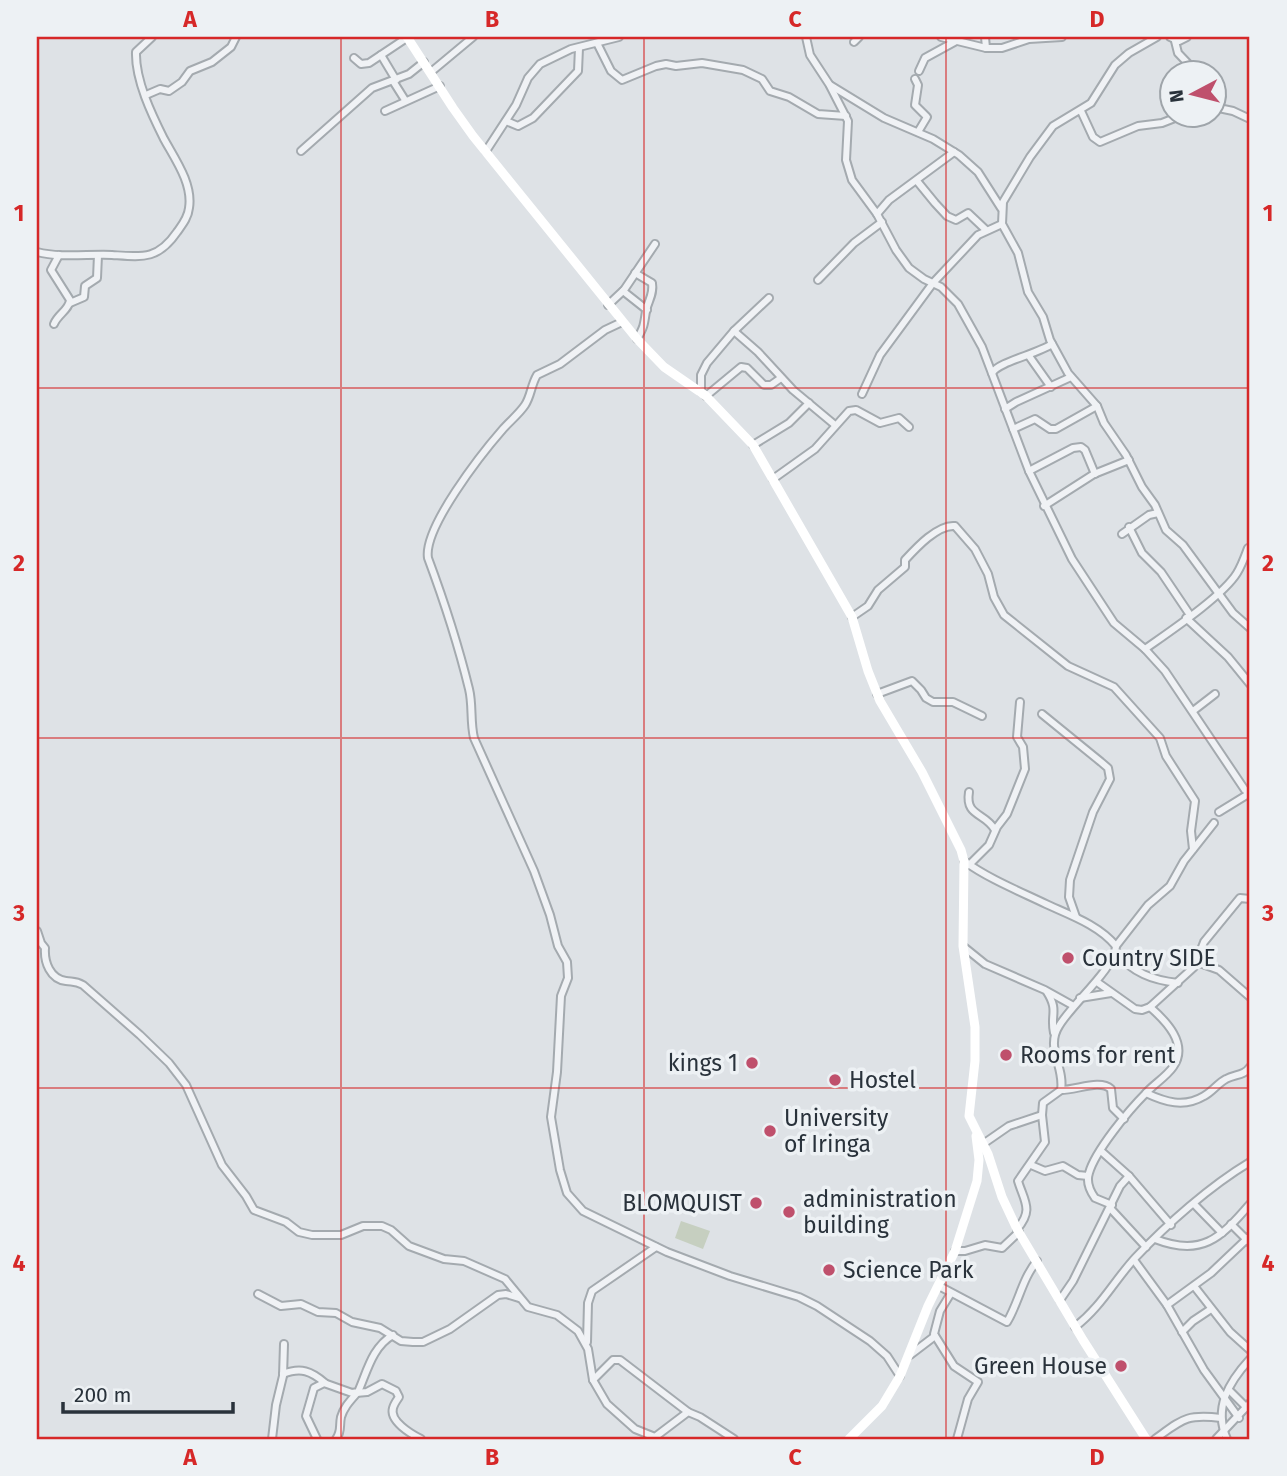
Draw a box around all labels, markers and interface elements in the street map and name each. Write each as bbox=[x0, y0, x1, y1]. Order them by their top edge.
text: A bbox=[182, 5, 197, 33]
text: B bbox=[485, 5, 499, 33]
text: C bbox=[788, 5, 802, 33]
text: D bbox=[1090, 5, 1105, 33]
north arrow bbox=[1158, 60, 1228, 130]
text: N bbox=[1164, 88, 1189, 104]
text: 1 bbox=[14, 199, 24, 227]
text: 1 bbox=[1263, 199, 1273, 227]
text: 2 bbox=[13, 549, 25, 577]
text: 2 bbox=[1262, 549, 1274, 577]
text: 3 bbox=[12, 899, 25, 927]
text: 3 bbox=[1261, 899, 1274, 927]
place label: Country SIDE bbox=[1082, 944, 1216, 972]
marker: Country SIDE bbox=[1060, 950, 1076, 966]
place label: Rooms for rent bbox=[1020, 1041, 1176, 1069]
marker: Rooms for rent bbox=[998, 1047, 1014, 1063]
place label: kings 1 bbox=[668, 1049, 738, 1077]
marker: kings 1 bbox=[744, 1055, 760, 1071]
place label: Hostel bbox=[849, 1066, 916, 1094]
marker: Hostel bbox=[827, 1072, 843, 1088]
place label: University of Iringa bbox=[784, 1104, 889, 1158]
marker: University of Iringa bbox=[762, 1123, 778, 1139]
place label: administration building bbox=[803, 1185, 957, 1239]
place label: BLOMQUIST bbox=[622, 1189, 742, 1217]
marker: BLOMQUIST bbox=[748, 1195, 764, 1211]
marker: administration building bbox=[781, 1204, 797, 1220]
text: 4 bbox=[13, 1249, 26, 1277]
text: 4 bbox=[1262, 1249, 1275, 1277]
place label: Science Park bbox=[843, 1256, 974, 1284]
marker: Science Park bbox=[821, 1262, 837, 1278]
place label: Green House bbox=[974, 1352, 1107, 1380]
marker: Green House bbox=[1113, 1358, 1129, 1374]
scale bar bbox=[63, 1371, 233, 1415]
text: 200 m bbox=[74, 1382, 131, 1408]
text: A bbox=[182, 1443, 197, 1471]
text: B bbox=[485, 1443, 499, 1471]
text: C bbox=[788, 1443, 802, 1471]
text: D bbox=[1090, 1443, 1105, 1471]

